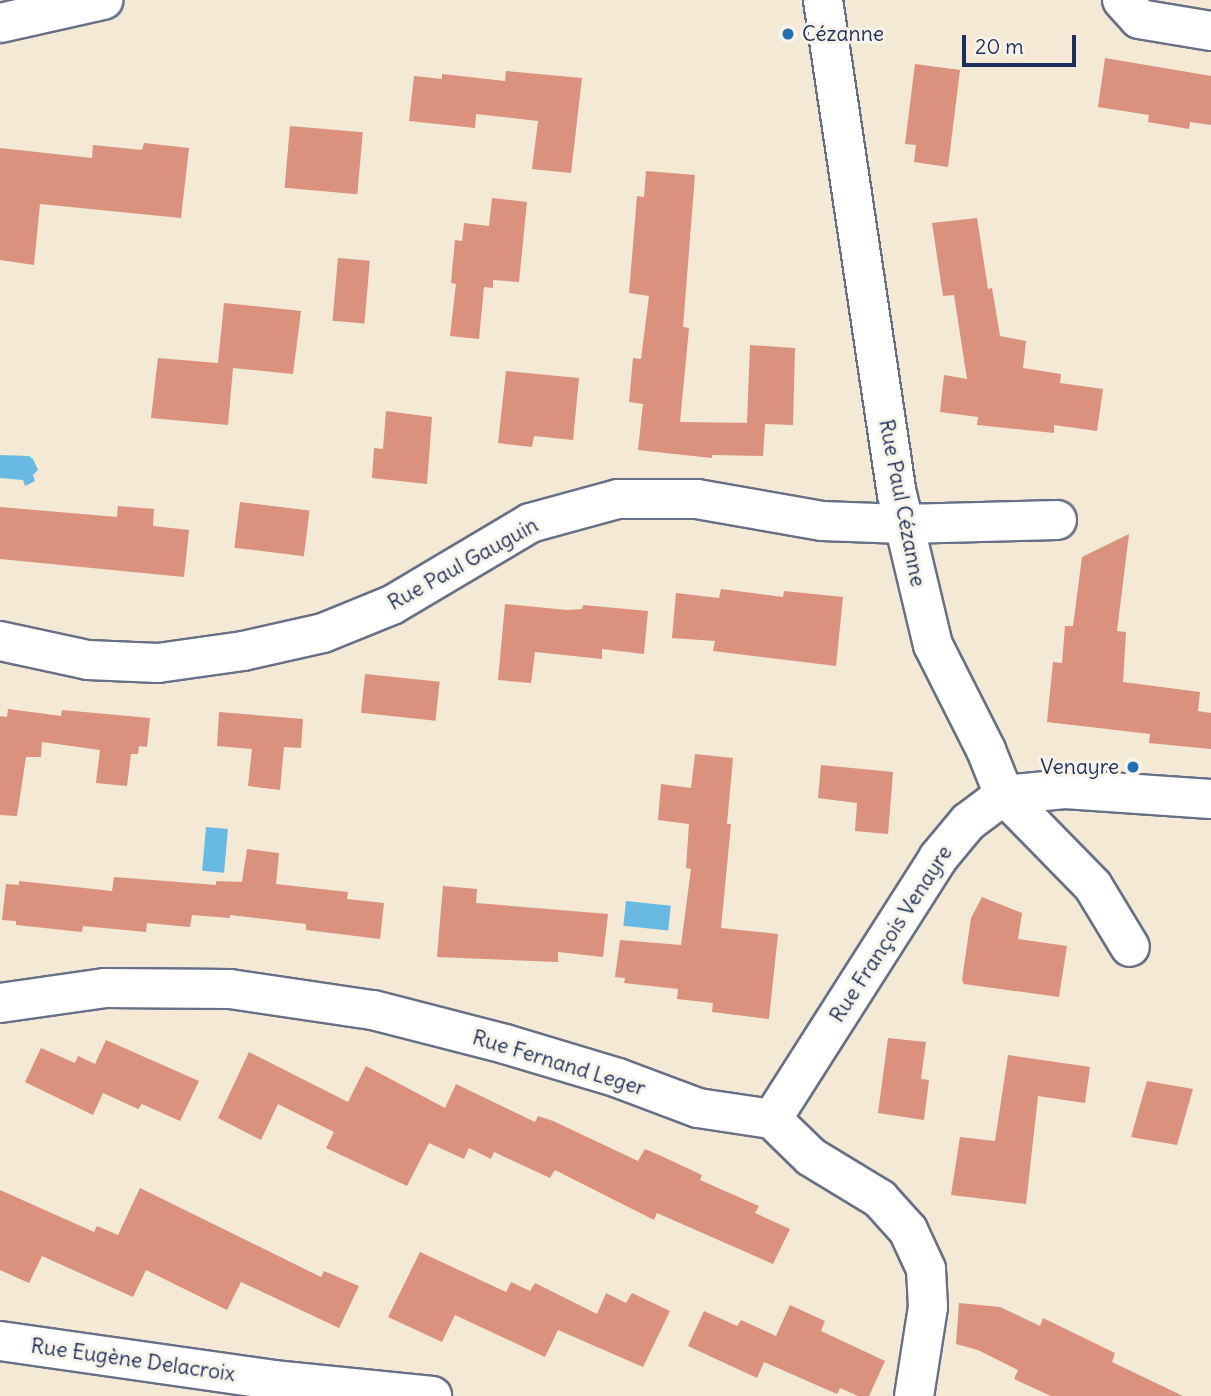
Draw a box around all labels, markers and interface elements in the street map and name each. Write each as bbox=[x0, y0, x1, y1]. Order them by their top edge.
place label: Cézanne bbox=[802, 21, 884, 47]
scale bar bbox=[966, 21, 1080, 65]
marker: Cézanne bbox=[780, 26, 796, 42]
text: 20 m bbox=[975, 33, 1024, 60]
street label: Rue Paul Cézanne bbox=[873, 417, 931, 589]
street label: Rue Paul Gauguin bbox=[384, 512, 542, 616]
place label: Venayre bbox=[1040, 754, 1119, 780]
marker: Venayre bbox=[1125, 759, 1141, 775]
street label: Rue François Venayre bbox=[824, 841, 958, 1027]
street label: Rue Fernand Leger bbox=[469, 1025, 649, 1101]
street label: Rue Eugène Delacroix bbox=[29, 1333, 237, 1387]

